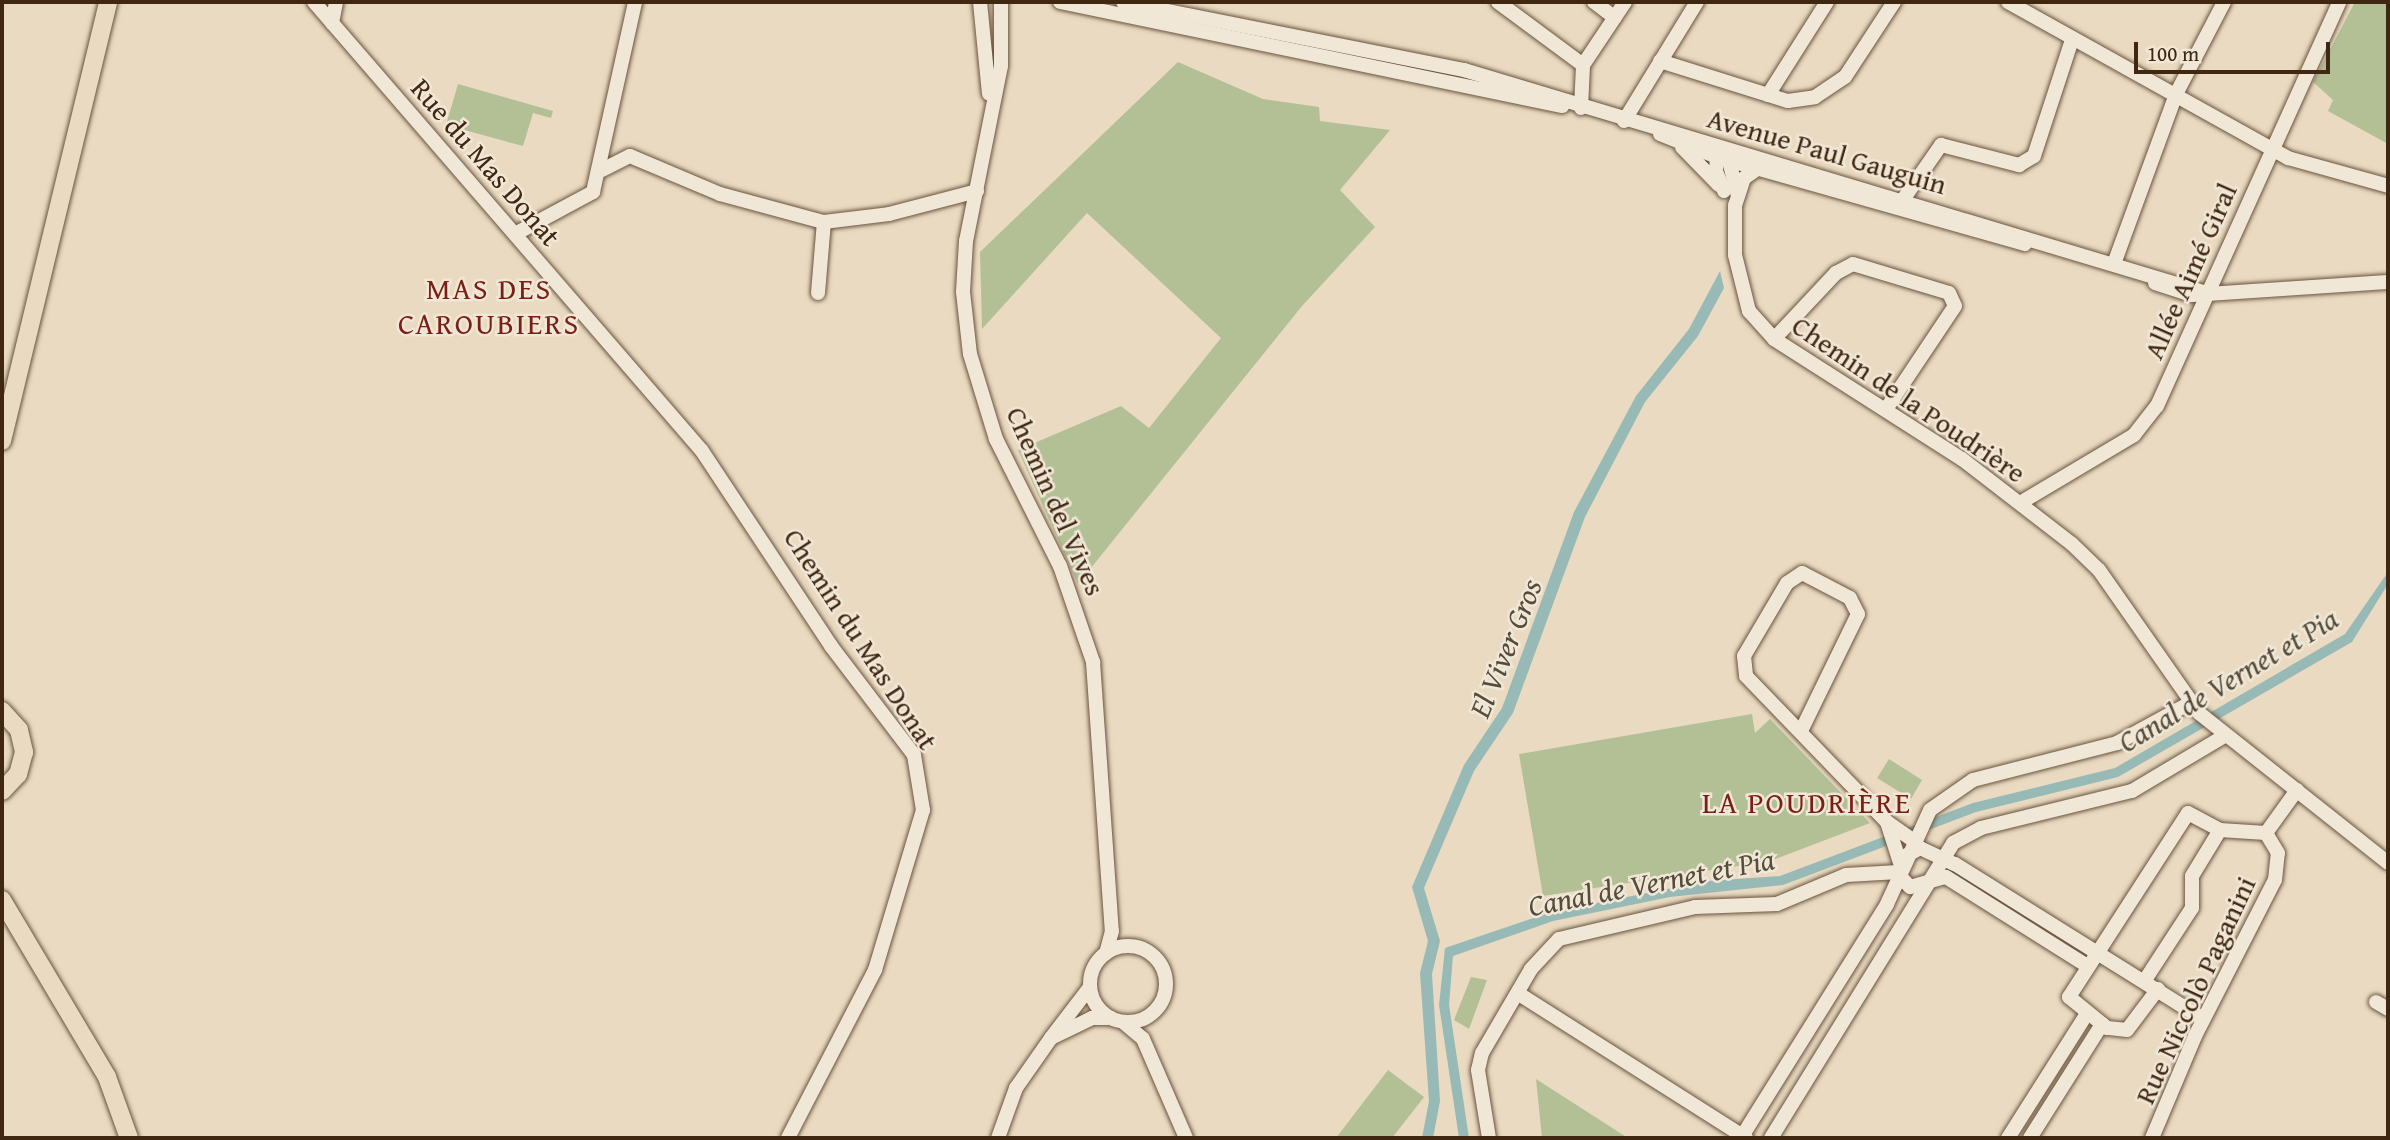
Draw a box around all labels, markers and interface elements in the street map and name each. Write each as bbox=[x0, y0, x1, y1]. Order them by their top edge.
scale bar bbox=[2138, 28, 2334, 72]
text: 100 m bbox=[2147, 38, 2199, 69]
street label: Rue du Mas Donat bbox=[404, 72, 568, 252]
street label: Avenue Paul Gauguin bbox=[1704, 101, 1950, 201]
street label: Allée Aimé Giral bbox=[2136, 178, 2244, 364]
district label: MAS DES CAROUBIERS bbox=[399, 270, 579, 340]
street label: Chemin de la Poudrière bbox=[1786, 308, 2032, 490]
street label: Chemin del Vives bbox=[999, 402, 1113, 600]
street label: Chemin du Mas Donat bbox=[777, 522, 945, 756]
water label: El Viver Gros bbox=[1461, 573, 1549, 723]
water label: Canal de Vernet et Pia bbox=[2112, 600, 2344, 760]
district label: LA POUDRIÈRE bbox=[1704, 784, 1910, 820]
water label: Canal de Vernet et Pia bbox=[1525, 840, 1777, 924]
street label: Rue Niccolò Paganini bbox=[2128, 871, 2262, 1109]

